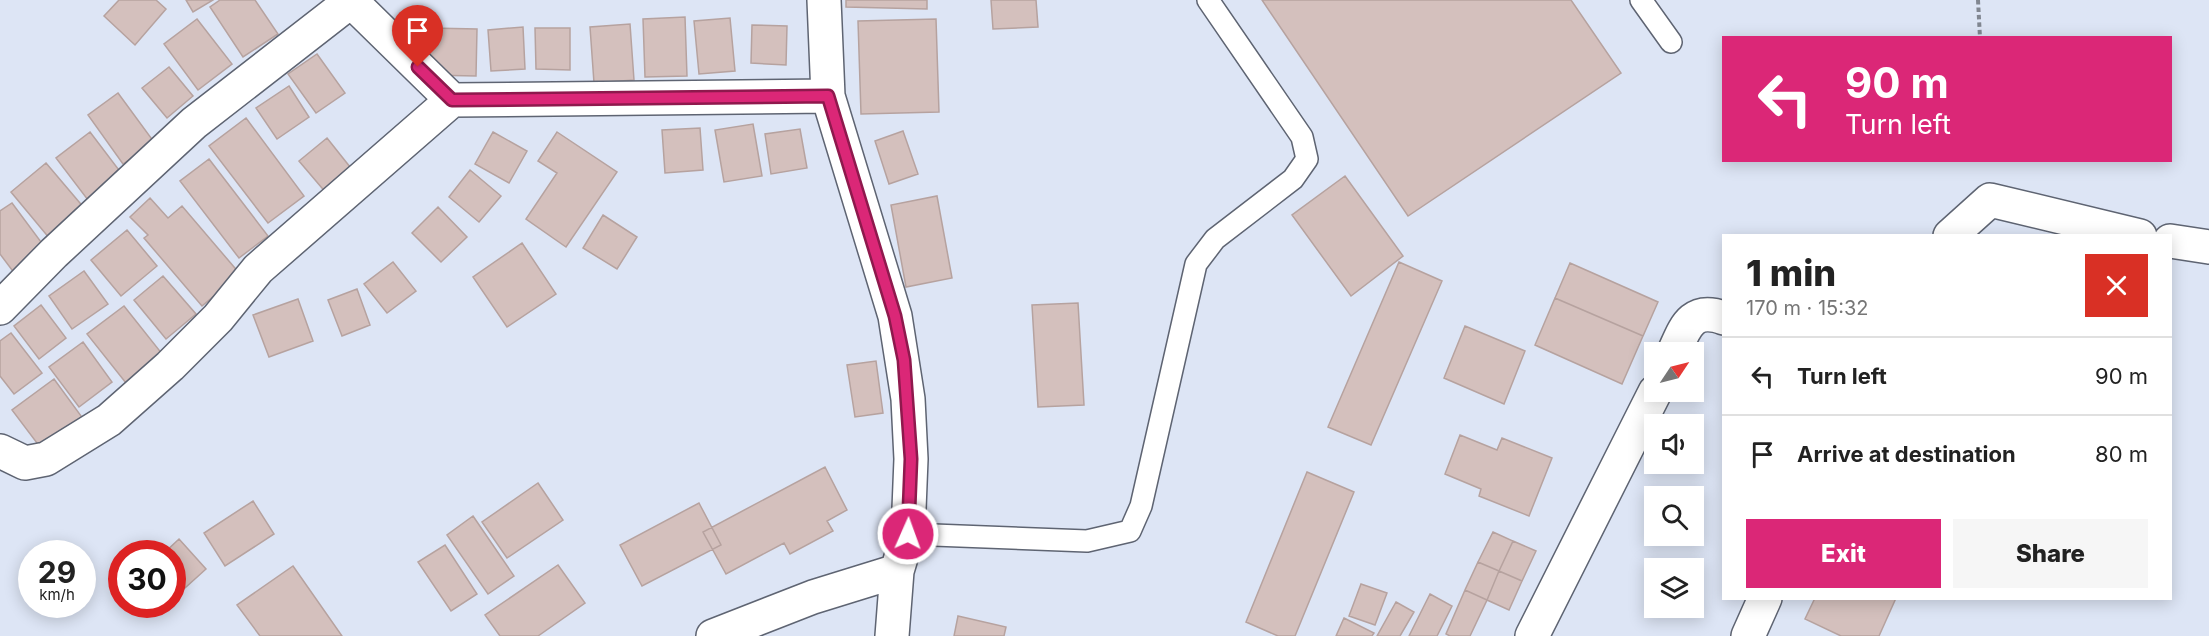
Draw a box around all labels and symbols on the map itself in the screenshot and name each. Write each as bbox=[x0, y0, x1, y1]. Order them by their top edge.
pin bbox=[392, 5, 443, 67]
north arrow bbox=[1644, 342, 1704, 402]
position arrow bbox=[876, 502, 940, 566]
speed limit sign: 30 bbox=[108, 540, 186, 618]

